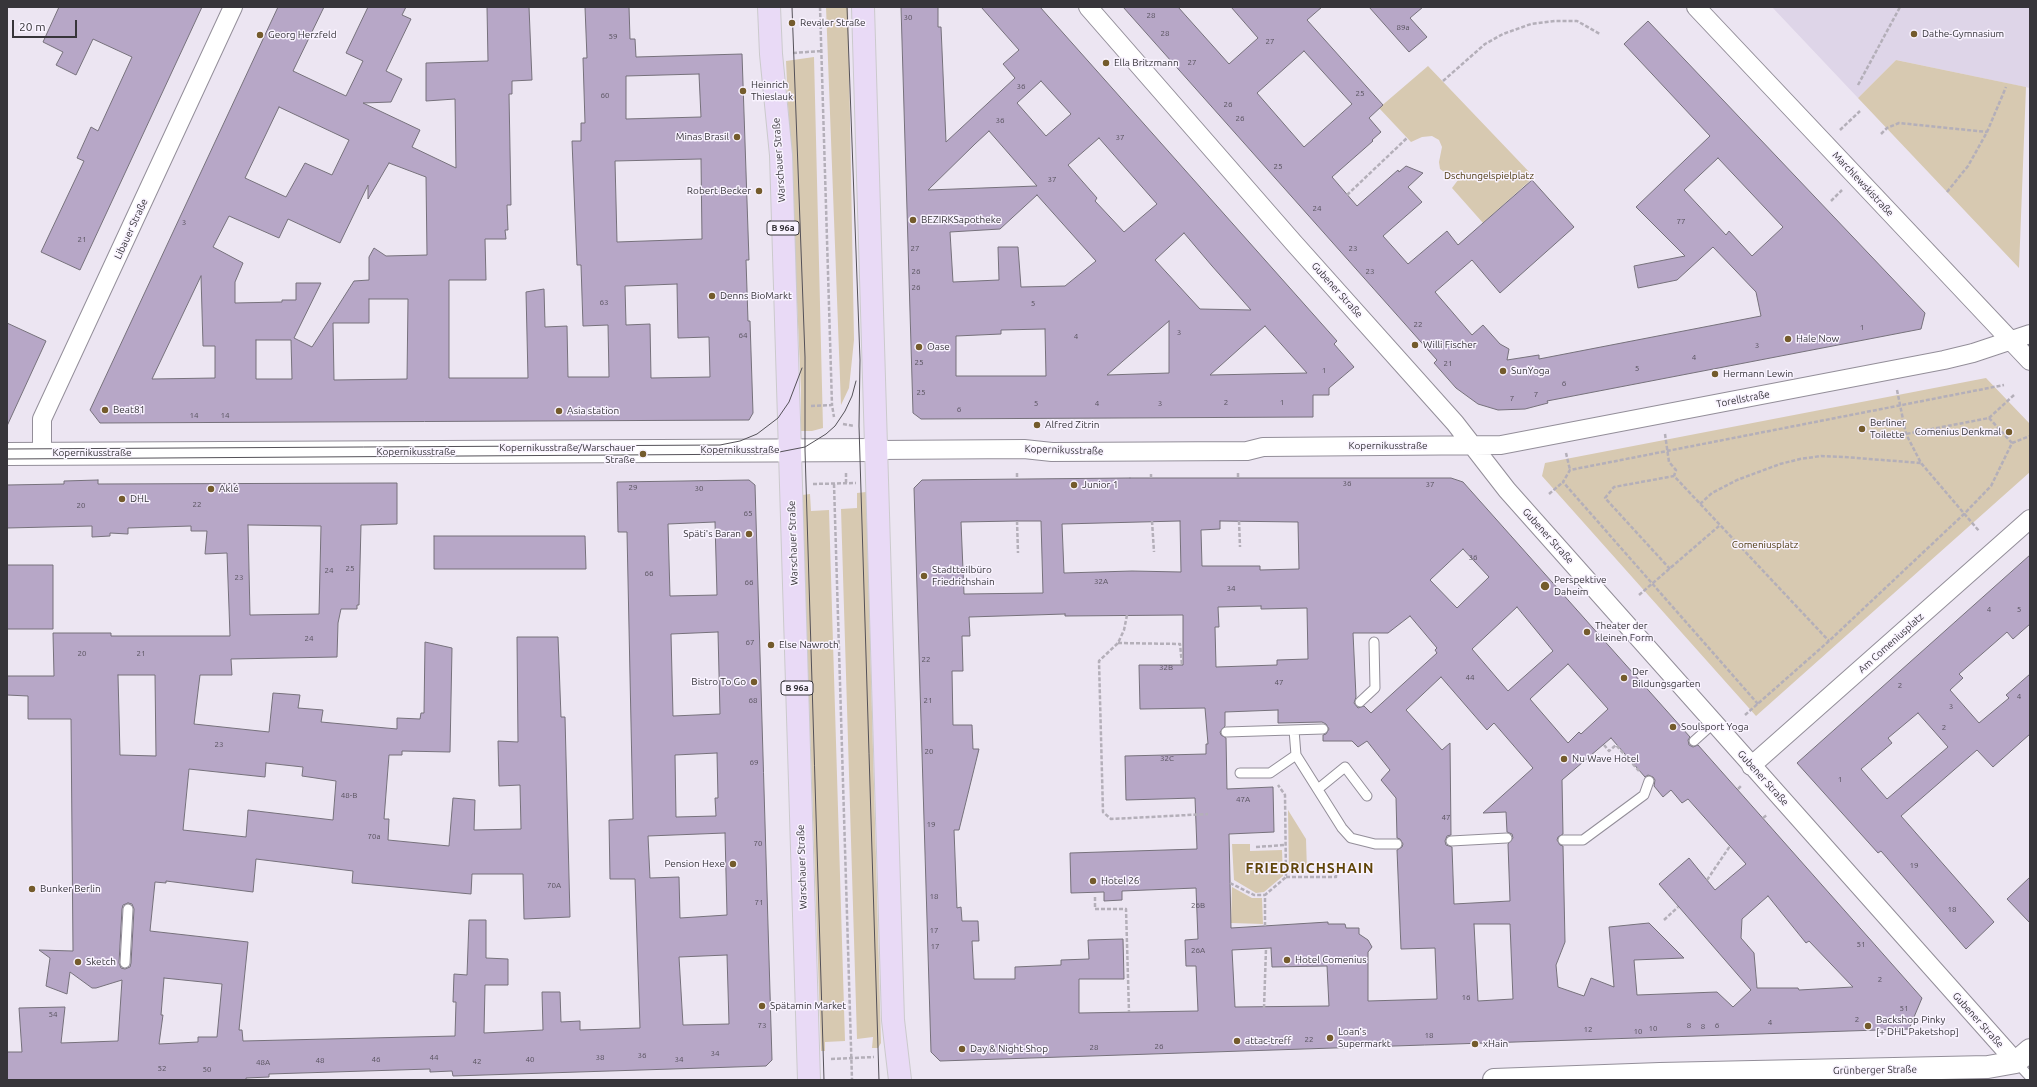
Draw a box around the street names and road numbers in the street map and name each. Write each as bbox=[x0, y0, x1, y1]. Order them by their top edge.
street label: Warschauer Straße bbox=[770, 117, 788, 203]
street label: Marchlewskistraße bbox=[1830, 149, 1896, 219]
street label: Libauer Straße bbox=[112, 197, 150, 261]
road number: B 96a bbox=[767, 221, 799, 235]
street label: Gubener Straße bbox=[1309, 260, 1365, 320]
street label: Torellstraße bbox=[1715, 388, 1771, 410]
street label: Kopernikusstraße bbox=[1349, 440, 1427, 452]
street label: Kopernikusstraße bbox=[1024, 443, 1104, 457]
street label: Kopernikusstraße bbox=[701, 444, 779, 456]
street label: Kopernikusstraße bbox=[377, 446, 455, 458]
street label: Kopernikusstraße bbox=[53, 447, 131, 459]
street label: Warschauer Straße bbox=[786, 500, 800, 586]
street label: Gubener Straße bbox=[1520, 506, 1576, 566]
street label: Am Comeniusplatz bbox=[1856, 610, 1926, 676]
road number: B 96a bbox=[781, 681, 813, 695]
street label: Gubener Straße bbox=[1735, 748, 1791, 808]
street label: Warschauer Straße bbox=[795, 824, 809, 910]
street label: Gubener Straße bbox=[1950, 990, 2006, 1050]
street label: Grünberger Straße bbox=[1833, 1063, 1917, 1077]

